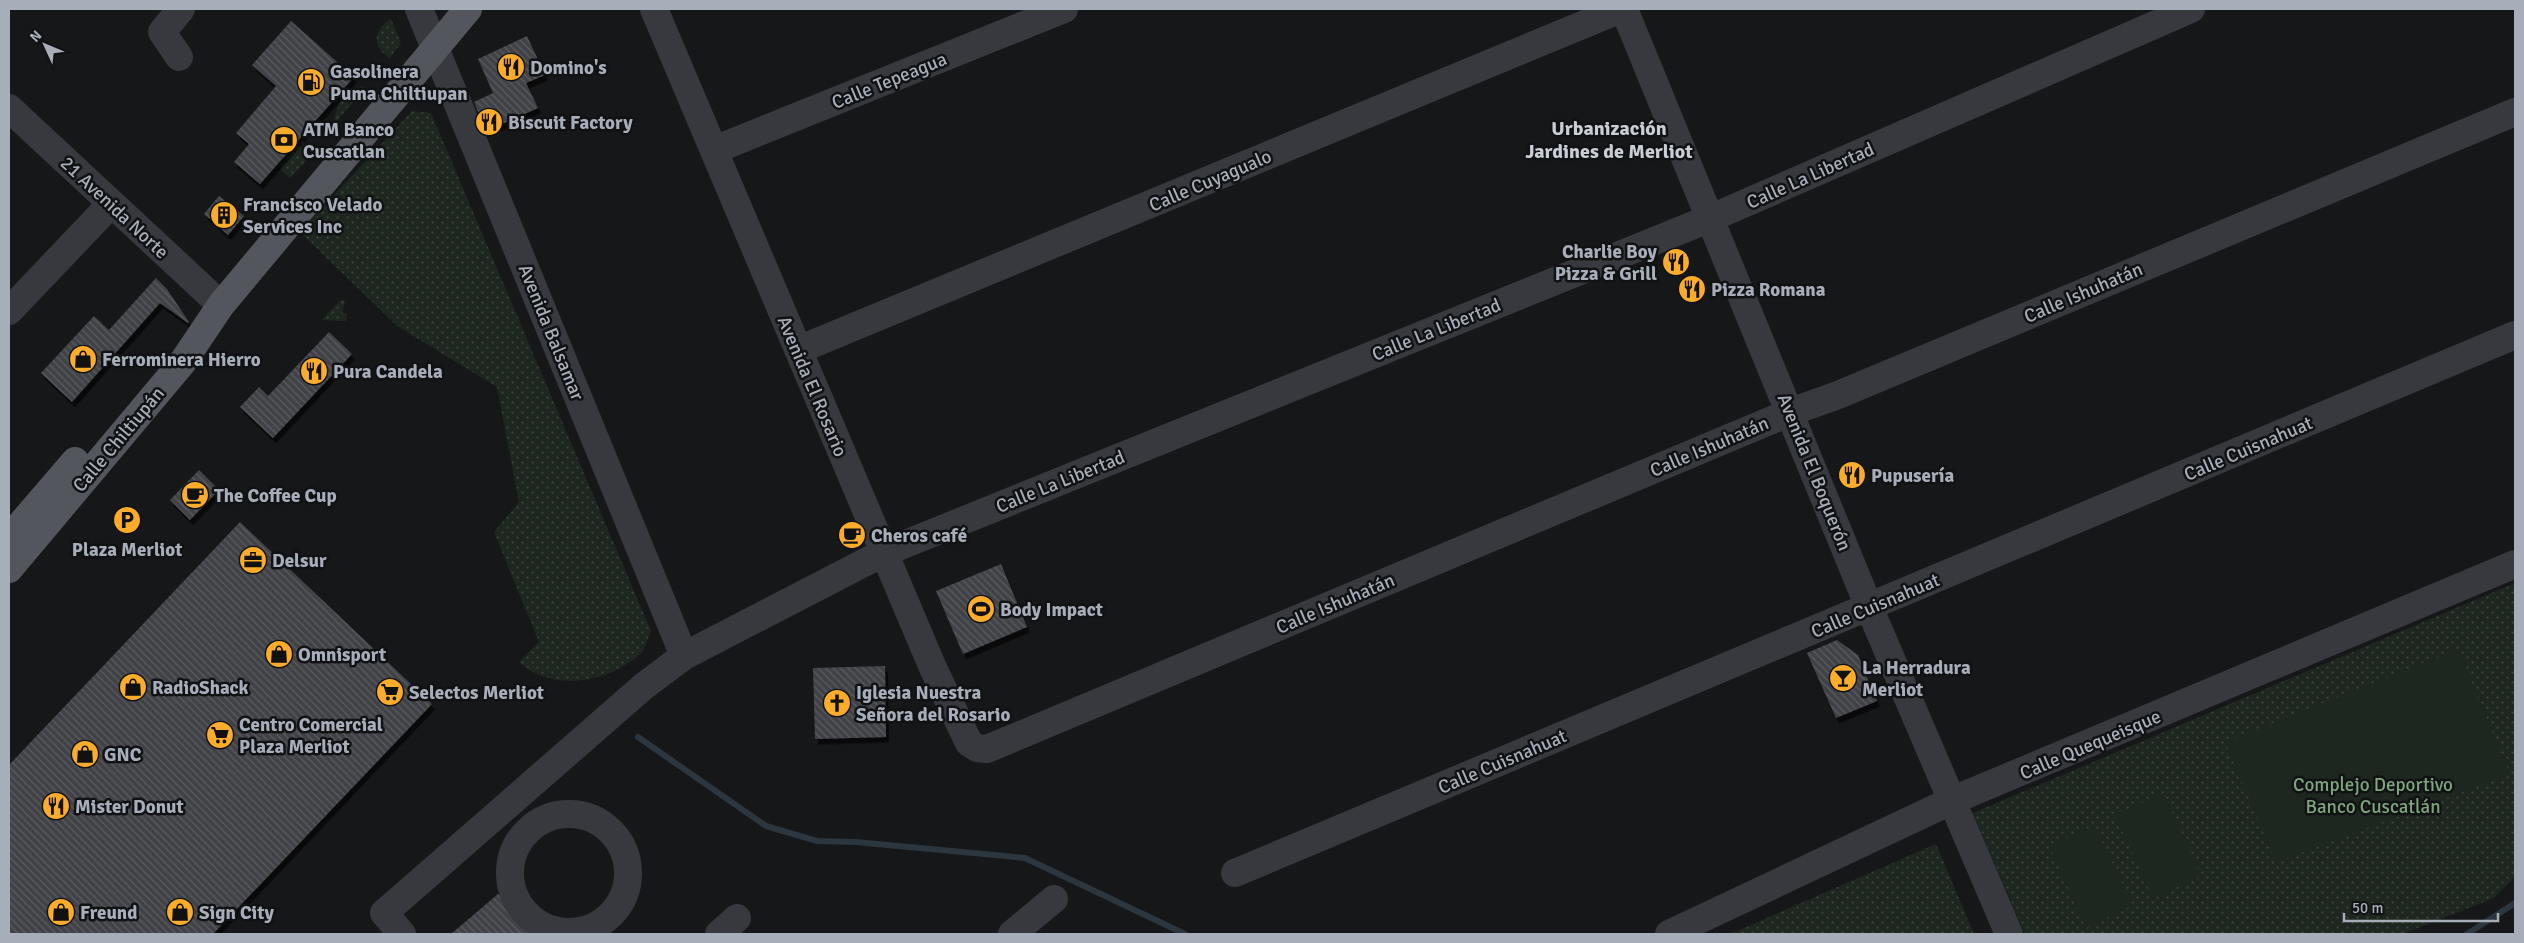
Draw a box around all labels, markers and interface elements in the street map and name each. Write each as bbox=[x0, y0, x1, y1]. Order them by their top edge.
north arrow bbox=[20, 20, 70, 70]
text: N bbox=[27, 27, 46, 46]
street label: Calle Tepeagua bbox=[828, 47, 950, 115]
restaurant icon: Domino's bbox=[496, 52, 526, 82]
place label: Domino's bbox=[530, 56, 607, 80]
place label: Gasolinera Puma Chiltiupan bbox=[330, 60, 468, 106]
fuel station icon: Gasolinera Puma Chiltiupan bbox=[296, 67, 326, 97]
restaurant icon: Biscuit Factory bbox=[474, 107, 504, 137]
place label: Biscuit Factory bbox=[508, 111, 633, 135]
district label: Urbanización Jardines de Merliot bbox=[1525, 116, 1693, 164]
place label: ATM Banco Cuscatlan bbox=[303, 118, 394, 164]
bank icon: ATM Banco Cuscatlan bbox=[269, 125, 299, 155]
street label: Calle La Libertad bbox=[1743, 137, 1878, 215]
street label: Calle Cuyagualo bbox=[1146, 144, 1275, 218]
street label: 21 Avenida Norte bbox=[55, 151, 174, 264]
place label: Francisco Velado Services Inc bbox=[243, 193, 382, 239]
building icon: Francisco Velado Services Inc bbox=[209, 200, 239, 230]
place label: Charlie Boy Pizza & Grill bbox=[1555, 240, 1658, 286]
restaurant icon: Charlie Boy Pizza & Grill bbox=[1661, 247, 1691, 277]
street label: Calle Ishuhatán bbox=[2020, 257, 2146, 329]
street label: Avenida Balsamar bbox=[513, 261, 589, 404]
restaurant icon: Pizza Romana bbox=[1677, 274, 1707, 304]
place label: Pizza Romana bbox=[1711, 278, 1826, 302]
street label: Calle La Libertad bbox=[1368, 293, 1504, 367]
street label: Avenida El Rosario bbox=[772, 312, 853, 460]
shop icon: Ferrominera Hierro bbox=[68, 344, 98, 374]
place label: Ferrominera Hierro bbox=[102, 348, 261, 372]
restaurant icon: Pura Candela bbox=[299, 356, 329, 386]
place label: Pura Candela bbox=[333, 360, 443, 384]
street label: Calle Chiltiupán bbox=[68, 382, 170, 497]
street label: Avenida El Boquerón bbox=[1772, 390, 1857, 554]
street label: Calle Ishuhatán bbox=[1646, 411, 1772, 483]
street label: Calle Cuisnahuat bbox=[2180, 411, 2317, 487]
street label: Calle La Libertad bbox=[992, 445, 1128, 519]
restaurant icon: Pupusería bbox=[1837, 460, 1867, 490]
place label: Pupusería bbox=[1871, 464, 1955, 488]
cafe icon: The Coffee Cup bbox=[180, 480, 210, 510]
place label: The Coffee Cup bbox=[214, 484, 337, 508]
parking icon: Plaza Merliot bbox=[112, 505, 142, 535]
cafe icon: Cheros café bbox=[837, 520, 867, 550]
place label: Cheros café bbox=[871, 524, 967, 548]
place label: Plaza Merliot bbox=[72, 538, 182, 562]
office icon: Delsur bbox=[238, 545, 268, 575]
place label: Delsur bbox=[272, 549, 327, 573]
street label: Calle Ishuhatán bbox=[1272, 568, 1398, 640]
street label: Calle Cuisnahuat bbox=[1807, 568, 1944, 644]
sports icon: Body Impact bbox=[966, 594, 996, 624]
place label: Body Impact bbox=[1000, 598, 1103, 622]
shop icon: Omnisport bbox=[264, 639, 294, 669]
place label: Omnisport bbox=[298, 643, 386, 667]
place label: La Herradura Merliot bbox=[1862, 656, 1971, 702]
bar icon: La Herradura Merliot bbox=[1828, 663, 1858, 693]
shop icon: RadioShack bbox=[118, 672, 148, 702]
place label: RadioShack bbox=[152, 676, 249, 700]
supermarket icon: Selectos Merliot bbox=[375, 677, 405, 707]
place label: Selectos Merliot bbox=[409, 681, 544, 705]
place label: Iglesia Nuestra Señora del Rosario bbox=[856, 681, 1010, 727]
church icon: Iglesia Nuestra Señora del Rosario bbox=[822, 688, 852, 718]
street label: Calle Quequeisque bbox=[2016, 704, 2165, 785]
place label: Centro Comercial Plaza Merliot bbox=[239, 713, 383, 759]
supermarket icon: Centro Comercial Plaza Merliot bbox=[205, 720, 235, 750]
street label: Calle Cuisnahuat bbox=[1434, 724, 1571, 800]
shop icon: GNC bbox=[70, 739, 100, 769]
place label: GNC bbox=[104, 743, 142, 767]
park label: Complejo Deportivo Banco Cuscatlán bbox=[2293, 773, 2453, 819]
restaurant icon: Mister Donut bbox=[41, 791, 71, 821]
place label: Mister Donut bbox=[75, 795, 184, 819]
scale bar bbox=[2344, 890, 2498, 922]
shop icon: Freund bbox=[46, 897, 76, 927]
shop icon: Sign City bbox=[165, 897, 195, 927]
text: 50 m bbox=[2352, 899, 2383, 917]
place label: Freund bbox=[80, 901, 137, 925]
place label: Sign City bbox=[199, 901, 274, 925]

